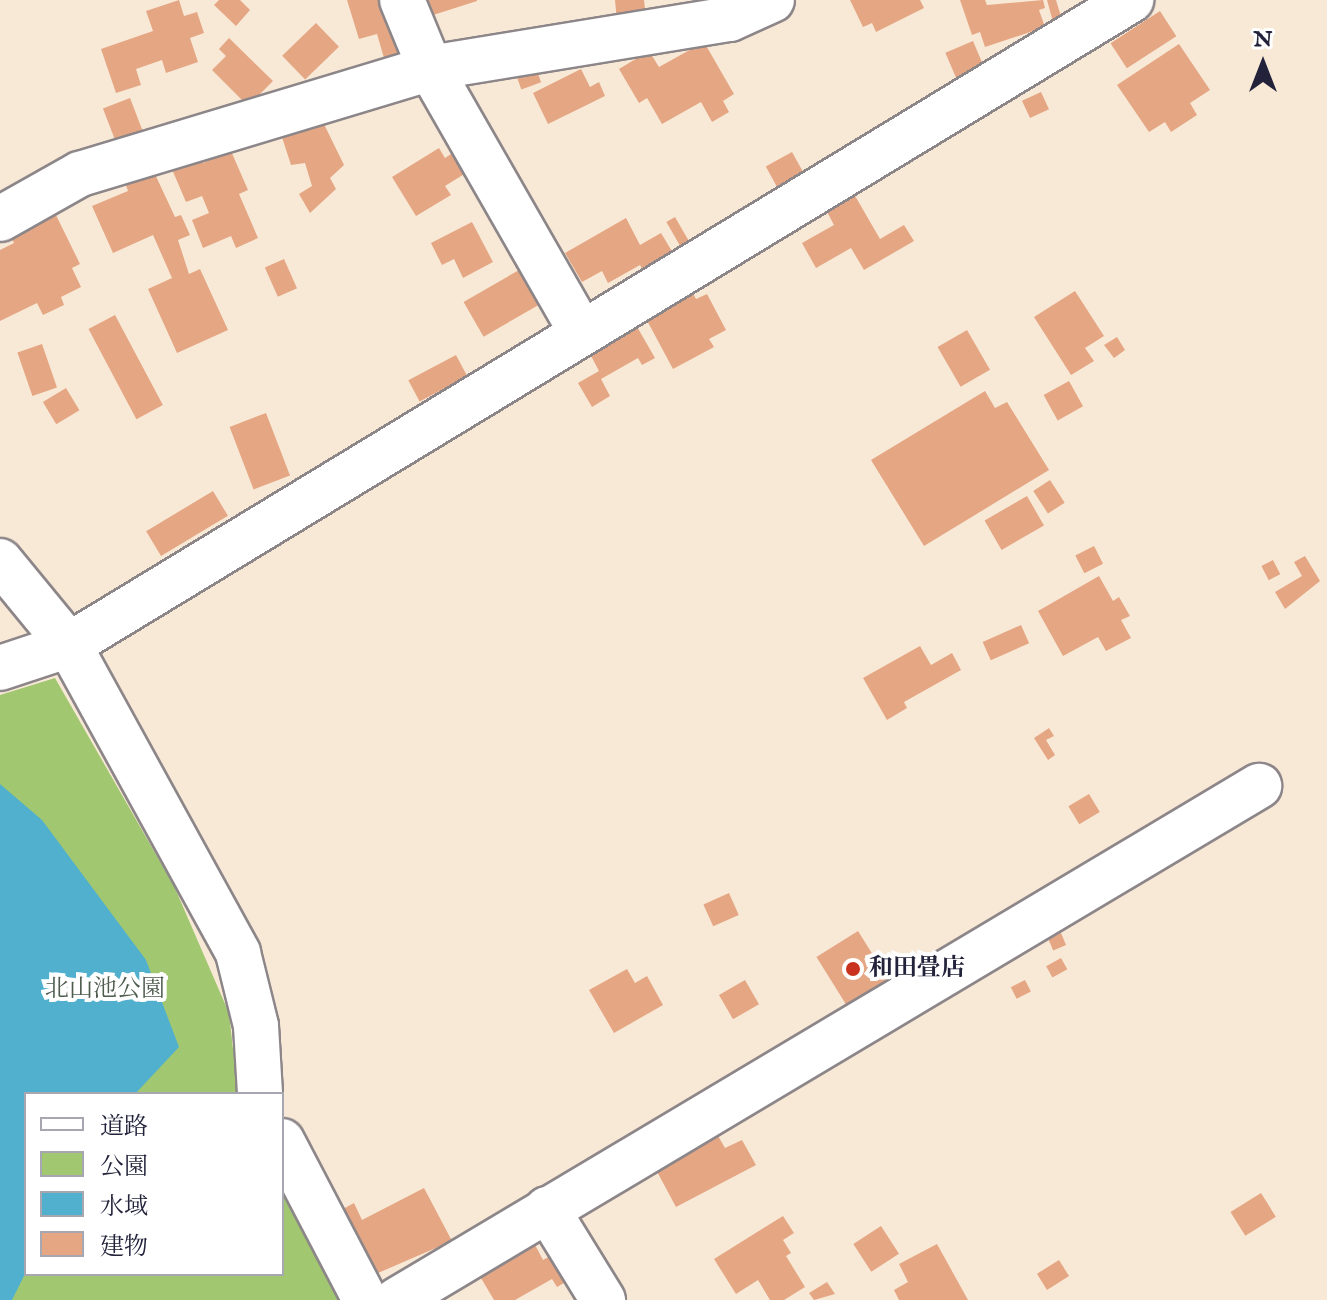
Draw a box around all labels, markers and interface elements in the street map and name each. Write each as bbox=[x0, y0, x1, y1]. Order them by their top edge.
north arrow bbox=[1223, 24, 1303, 104]
text: N bbox=[1253, 26, 1273, 54]
place label: 和田畳店 bbox=[869, 955, 965, 983]
marker: 和田畳店 bbox=[844, 960, 862, 978]
park label: 北山池公園 bbox=[45, 976, 165, 1004]
legend bbox=[24, 1092, 284, 1276]
text: 道路 bbox=[100, 1112, 148, 1143]
text: 公園 bbox=[100, 1152, 148, 1183]
text: 水域 bbox=[100, 1192, 148, 1223]
text: 建物 bbox=[100, 1232, 148, 1263]

